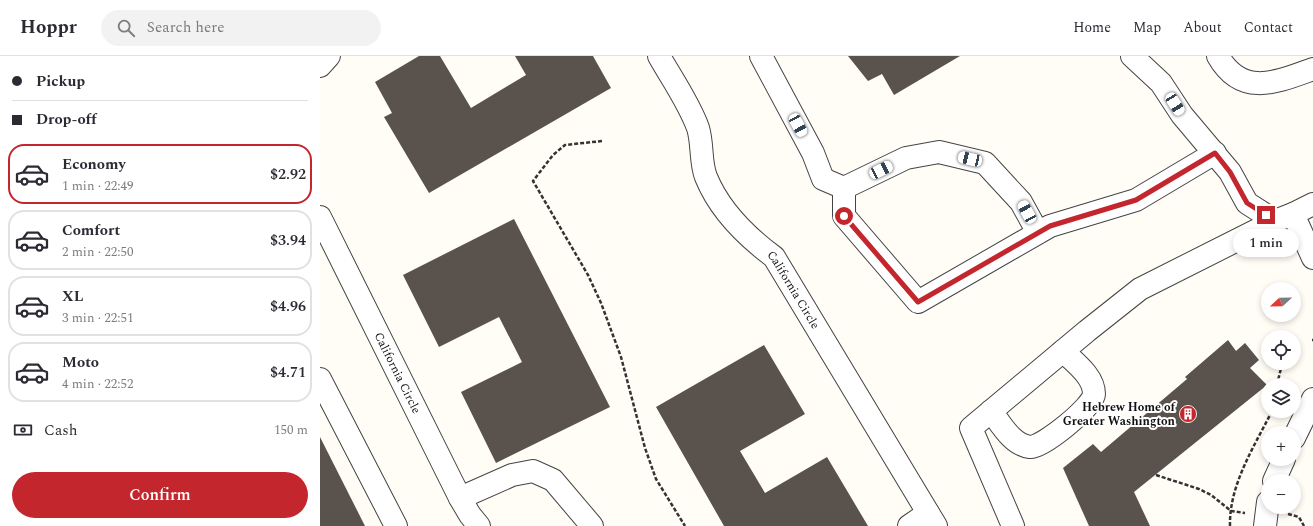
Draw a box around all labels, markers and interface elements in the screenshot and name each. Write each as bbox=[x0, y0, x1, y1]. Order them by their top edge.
search box bbox=[101, 10, 381, 46]
text: Hoppr bbox=[20, 13, 77, 42]
text: Search here bbox=[147, 16, 225, 39]
icon: search bbox=[115, 17, 137, 39]
text: Home bbox=[1073, 17, 1111, 38]
text: Map bbox=[1133, 17, 1161, 38]
text: About bbox=[1183, 17, 1222, 38]
text: Contact bbox=[1244, 17, 1293, 38]
text: Pickup bbox=[36, 70, 85, 93]
car bbox=[1164, 91, 1186, 117]
text: Drop-off bbox=[36, 108, 97, 131]
car bbox=[787, 112, 809, 138]
car bbox=[957, 150, 983, 168]
text: Economy bbox=[62, 153, 126, 176]
icon: car bbox=[14, 156, 50, 192]
car bbox=[868, 159, 894, 181]
text: $2.92 bbox=[270, 163, 306, 186]
text: 1 min · 22:49 bbox=[62, 176, 134, 196]
car bbox=[1016, 199, 1038, 225]
route end bbox=[1257, 206, 1275, 224]
route start bbox=[835, 207, 853, 225]
text: Comfort bbox=[62, 219, 120, 242]
icon: car bbox=[14, 222, 50, 258]
text: $3.94 bbox=[270, 229, 306, 252]
callout: 1 min bbox=[1233, 229, 1299, 257]
text: 1 min bbox=[1249, 233, 1283, 253]
text: 2 min · 22:50 bbox=[62, 242, 134, 262]
street label: California Circle bbox=[763, 246, 824, 333]
north arrow bbox=[1261, 282, 1301, 322]
map controls bbox=[1261, 282, 1301, 514]
text: XL bbox=[62, 285, 83, 308]
icon: car bbox=[14, 288, 50, 324]
text: $4.96 bbox=[270, 295, 306, 318]
text: 3 min · 22:51 bbox=[62, 308, 134, 328]
street label: California Circle bbox=[369, 329, 426, 417]
button: locate bbox=[1261, 330, 1301, 370]
text: Moto bbox=[62, 351, 99, 374]
icon: car bbox=[14, 354, 50, 390]
text: $4.71 bbox=[270, 361, 306, 384]
text: 4 min · 22:52 bbox=[62, 374, 134, 394]
button: layers bbox=[1261, 378, 1301, 418]
place label: Hebrew Home of Greater Washington bbox=[1063, 398, 1177, 431]
building icon: Hebrew Home of Greater Washington bbox=[1178, 404, 1198, 424]
icon: cash bbox=[12, 419, 34, 441]
text: Cash bbox=[44, 419, 77, 442]
text: 150 m bbox=[274, 420, 308, 440]
button: + bbox=[1261, 426, 1301, 466]
button: Confirm bbox=[12, 472, 308, 518]
button: − bbox=[1261, 474, 1301, 514]

